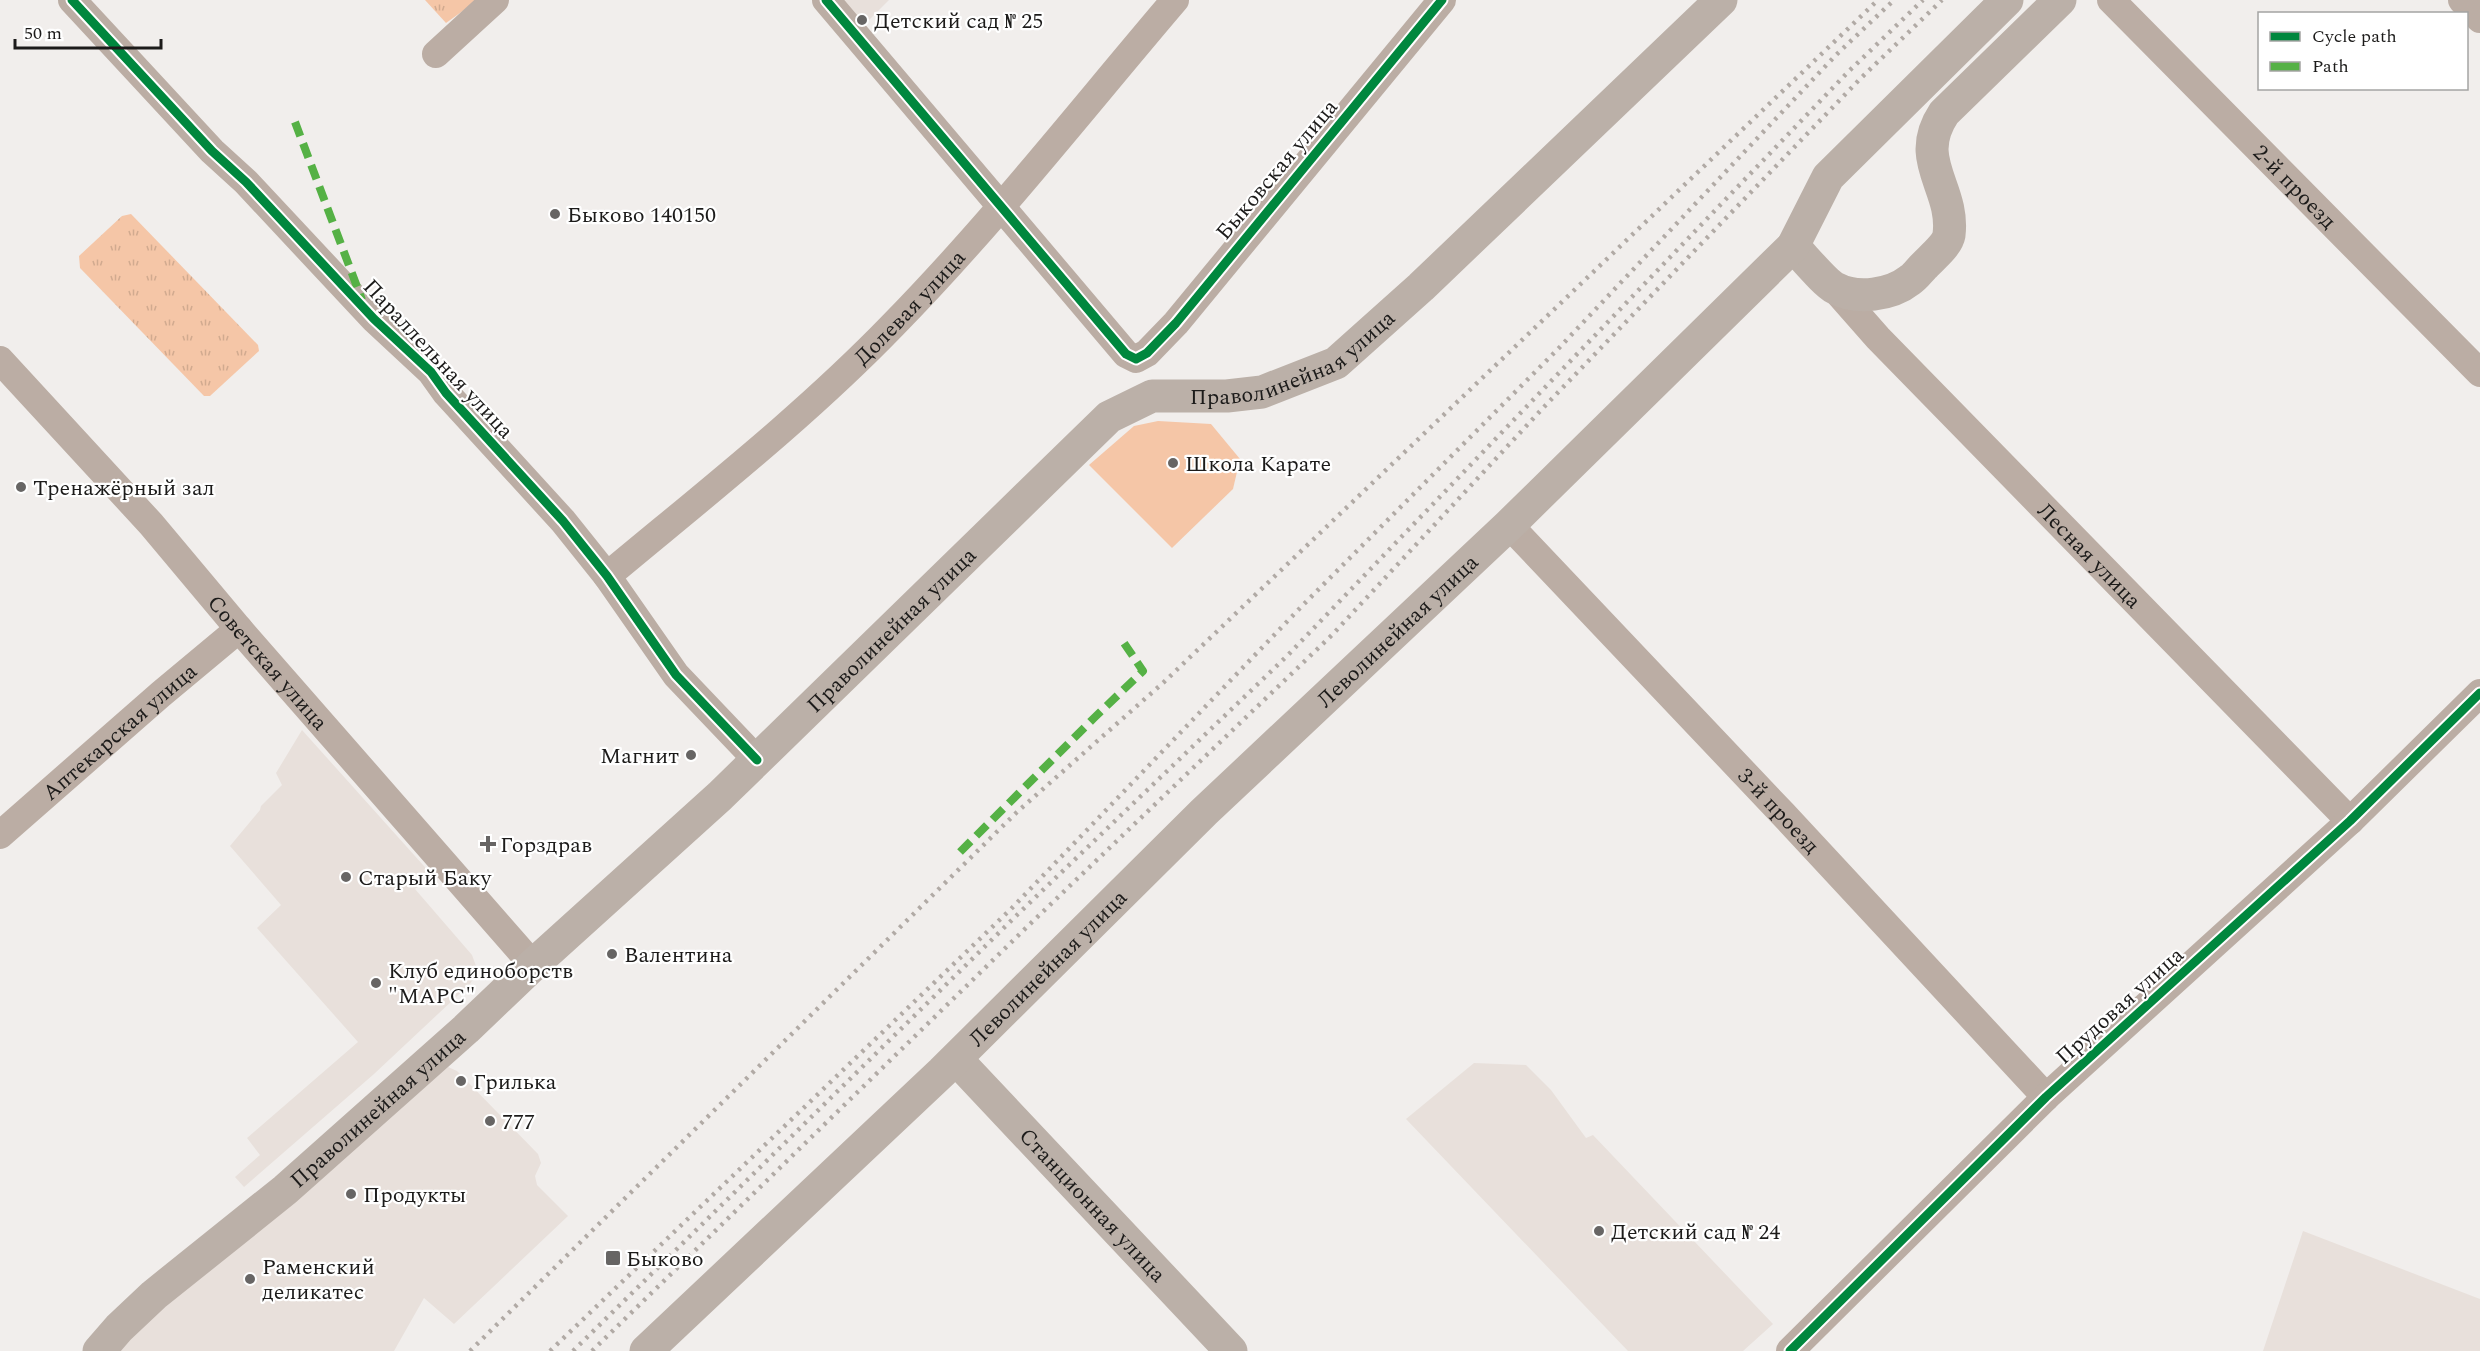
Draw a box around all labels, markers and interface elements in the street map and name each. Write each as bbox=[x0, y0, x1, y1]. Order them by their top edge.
place label: Детский сад № 25 bbox=[874, 5, 1043, 38]
scale bar bbox=[15, 12, 160, 50]
legend bbox=[2258, 12, 2468, 90]
marker: Детский сад № 25 bbox=[855, 13, 869, 27]
text: 50 m bbox=[24, 20, 62, 47]
text: Cycle path bbox=[2312, 23, 2397, 50]
text: Path bbox=[2312, 53, 2349, 80]
street label: Быковская улица bbox=[1208, 92, 1346, 248]
street label: 2-й проезд bbox=[2245, 137, 2344, 237]
place label: Быково 140150 bbox=[567, 199, 716, 232]
marker: Быково 140150 bbox=[548, 207, 562, 221]
street label: Долевая улица bbox=[847, 243, 974, 374]
street label: Параллельная улица bbox=[355, 271, 521, 447]
street label: Праволинейная улица bbox=[1190, 302, 1403, 414]
place label: Школа Карате bbox=[1185, 448, 1331, 481]
marker: Школа Карате bbox=[1166, 456, 1180, 470]
place label: Тренажёрный зал bbox=[33, 472, 215, 505]
marker: Тренажёрный зал bbox=[14, 480, 28, 494]
street label: Лесная улица bbox=[2029, 495, 2149, 617]
street label: Праволинейная улица bbox=[800, 540, 985, 721]
street label: Леволинейная улица bbox=[1310, 547, 1487, 716]
street label: Советская улица bbox=[199, 588, 336, 738]
street label: Аптекарская улица bbox=[35, 655, 205, 809]
place label: Магнит bbox=[600, 740, 679, 773]
marker: Магнит bbox=[684, 748, 698, 762]
street label: 3-й проезд bbox=[1729, 761, 1827, 862]
place label: Горздрав bbox=[500, 829, 592, 862]
marker: Горздрав bbox=[481, 837, 495, 851]
place label: Старый Баку bbox=[358, 862, 493, 895]
marker: Старый Баку bbox=[339, 870, 353, 884]
street label: Леволинейная улица bbox=[961, 882, 1135, 1055]
place label: Валентина bbox=[624, 939, 733, 972]
street label: Прудовая улица bbox=[2048, 939, 2192, 1073]
marker: Валентина bbox=[605, 947, 619, 961]
place label: Клуб единоборств "МАРС" bbox=[388, 955, 573, 1013]
marker: Клуб единоборств "МАРС" bbox=[369, 976, 383, 990]
street label: Праволинейная улица bbox=[283, 1021, 474, 1196]
place label: Грилька bbox=[473, 1066, 557, 1099]
marker: Грилька bbox=[454, 1074, 468, 1088]
place label: 777 bbox=[502, 1106, 535, 1139]
marker: 777 bbox=[483, 1114, 497, 1128]
street label: Станционная улица bbox=[1011, 1121, 1173, 1291]
place label: Продукты bbox=[363, 1179, 466, 1212]
marker: Продукты bbox=[344, 1187, 358, 1201]
place label: Детский сад № 24 bbox=[1611, 1216, 1780, 1249]
marker: Детский сад № 24 bbox=[1592, 1224, 1606, 1238]
place label: Быково bbox=[626, 1243, 704, 1276]
marker: Быково bbox=[604, 1249, 622, 1267]
place label: Раменский деликатес bbox=[262, 1251, 375, 1309]
marker: Раменский деликатес bbox=[243, 1272, 257, 1286]

